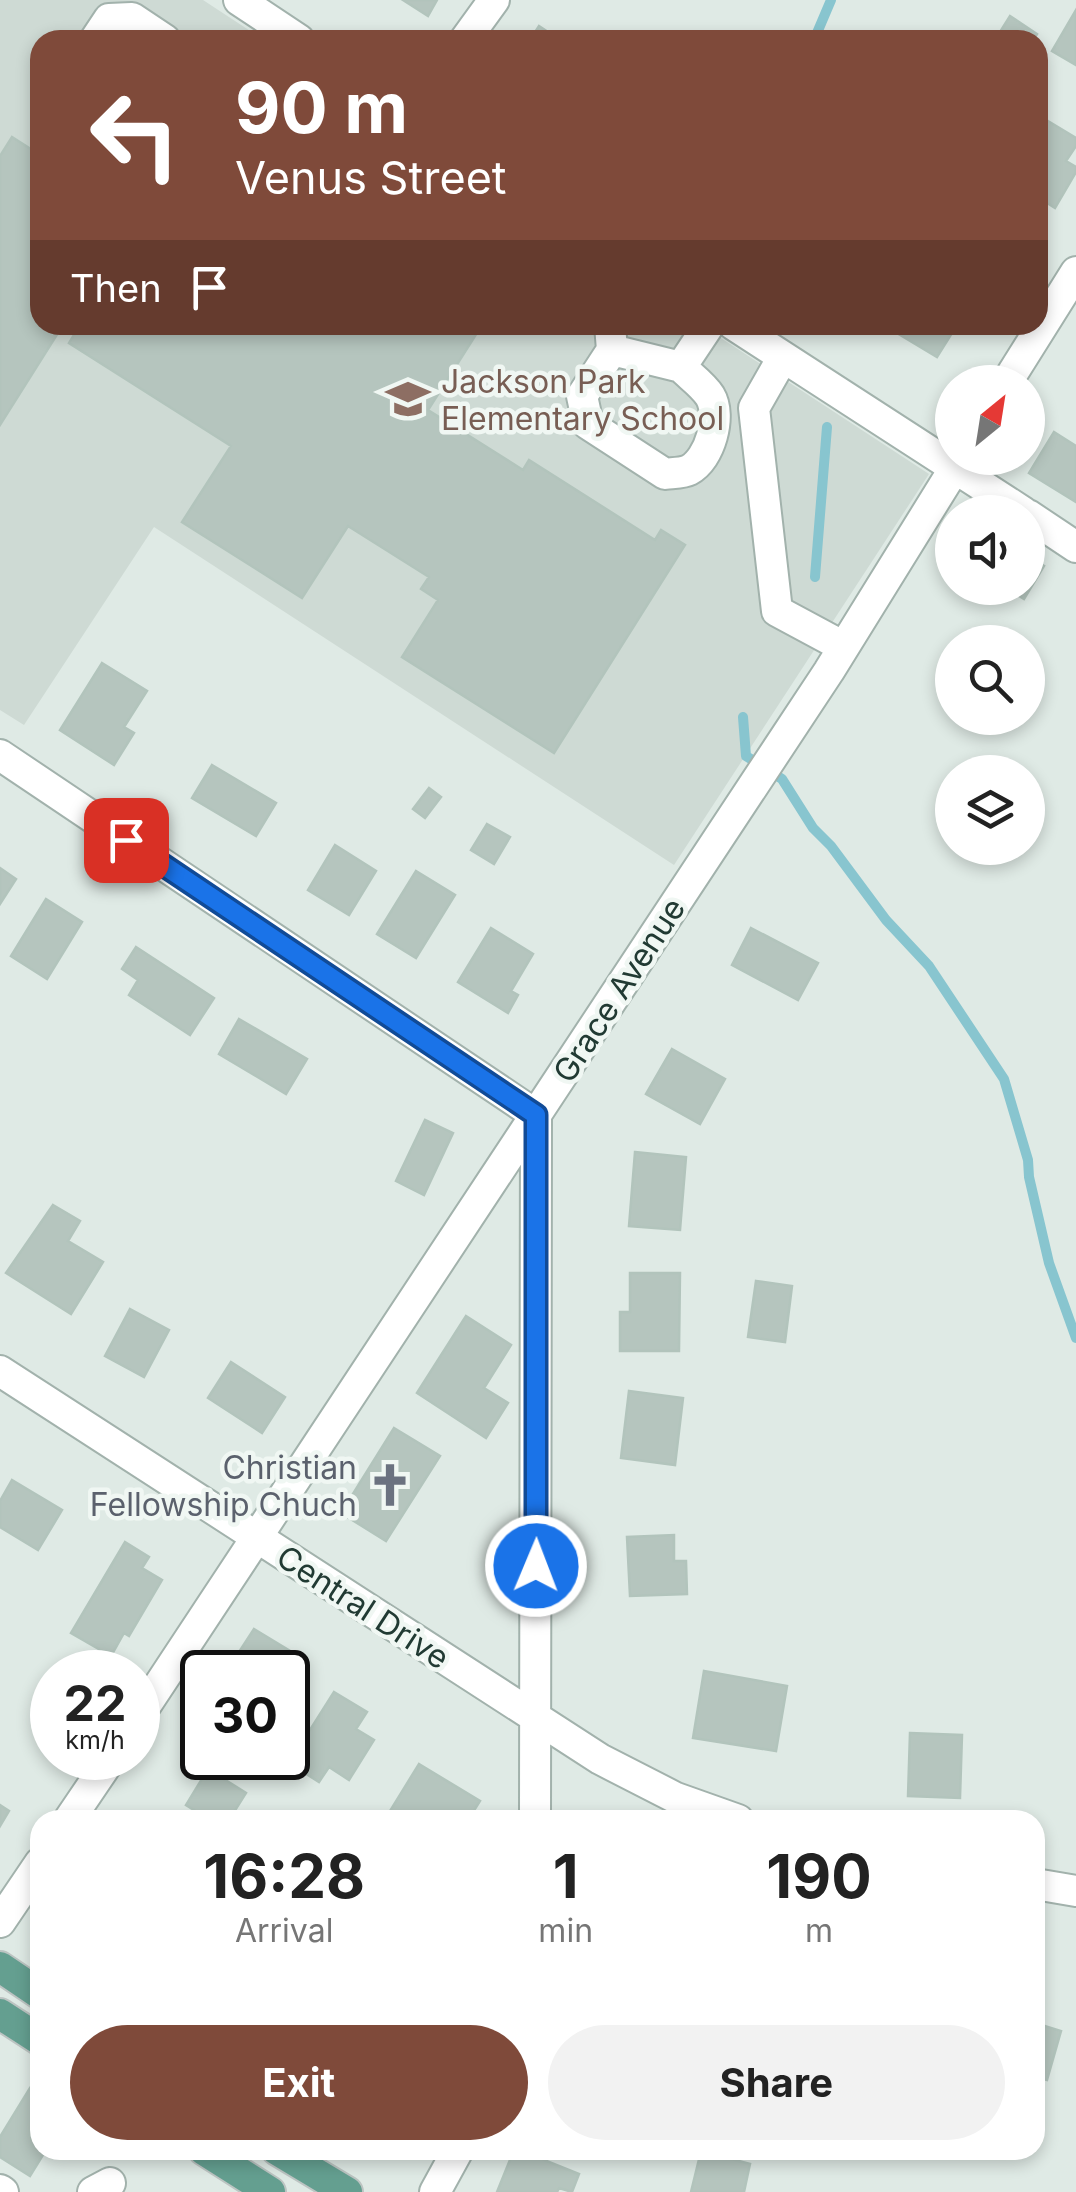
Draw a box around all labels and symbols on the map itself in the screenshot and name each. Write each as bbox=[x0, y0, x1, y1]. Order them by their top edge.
place label: Jackson Park Elementary School bbox=[441, 362, 724, 438]
north arrow bbox=[935, 365, 1045, 475]
school or university icon: Jackson Park Elementary School bbox=[384, 375, 432, 423]
pin bbox=[84, 798, 169, 883]
street label: Grace Avenue bbox=[545, 890, 693, 1090]
place label: Christian Fellowship Chuch bbox=[90, 1448, 357, 1524]
church icon: Christian Fellowship Chuch bbox=[366, 1461, 414, 1509]
position arrow bbox=[484, 1514, 588, 1618]
street label: Central Drive bbox=[270, 1537, 456, 1677]
speed limit sign: 30 bbox=[180, 1650, 310, 1780]

